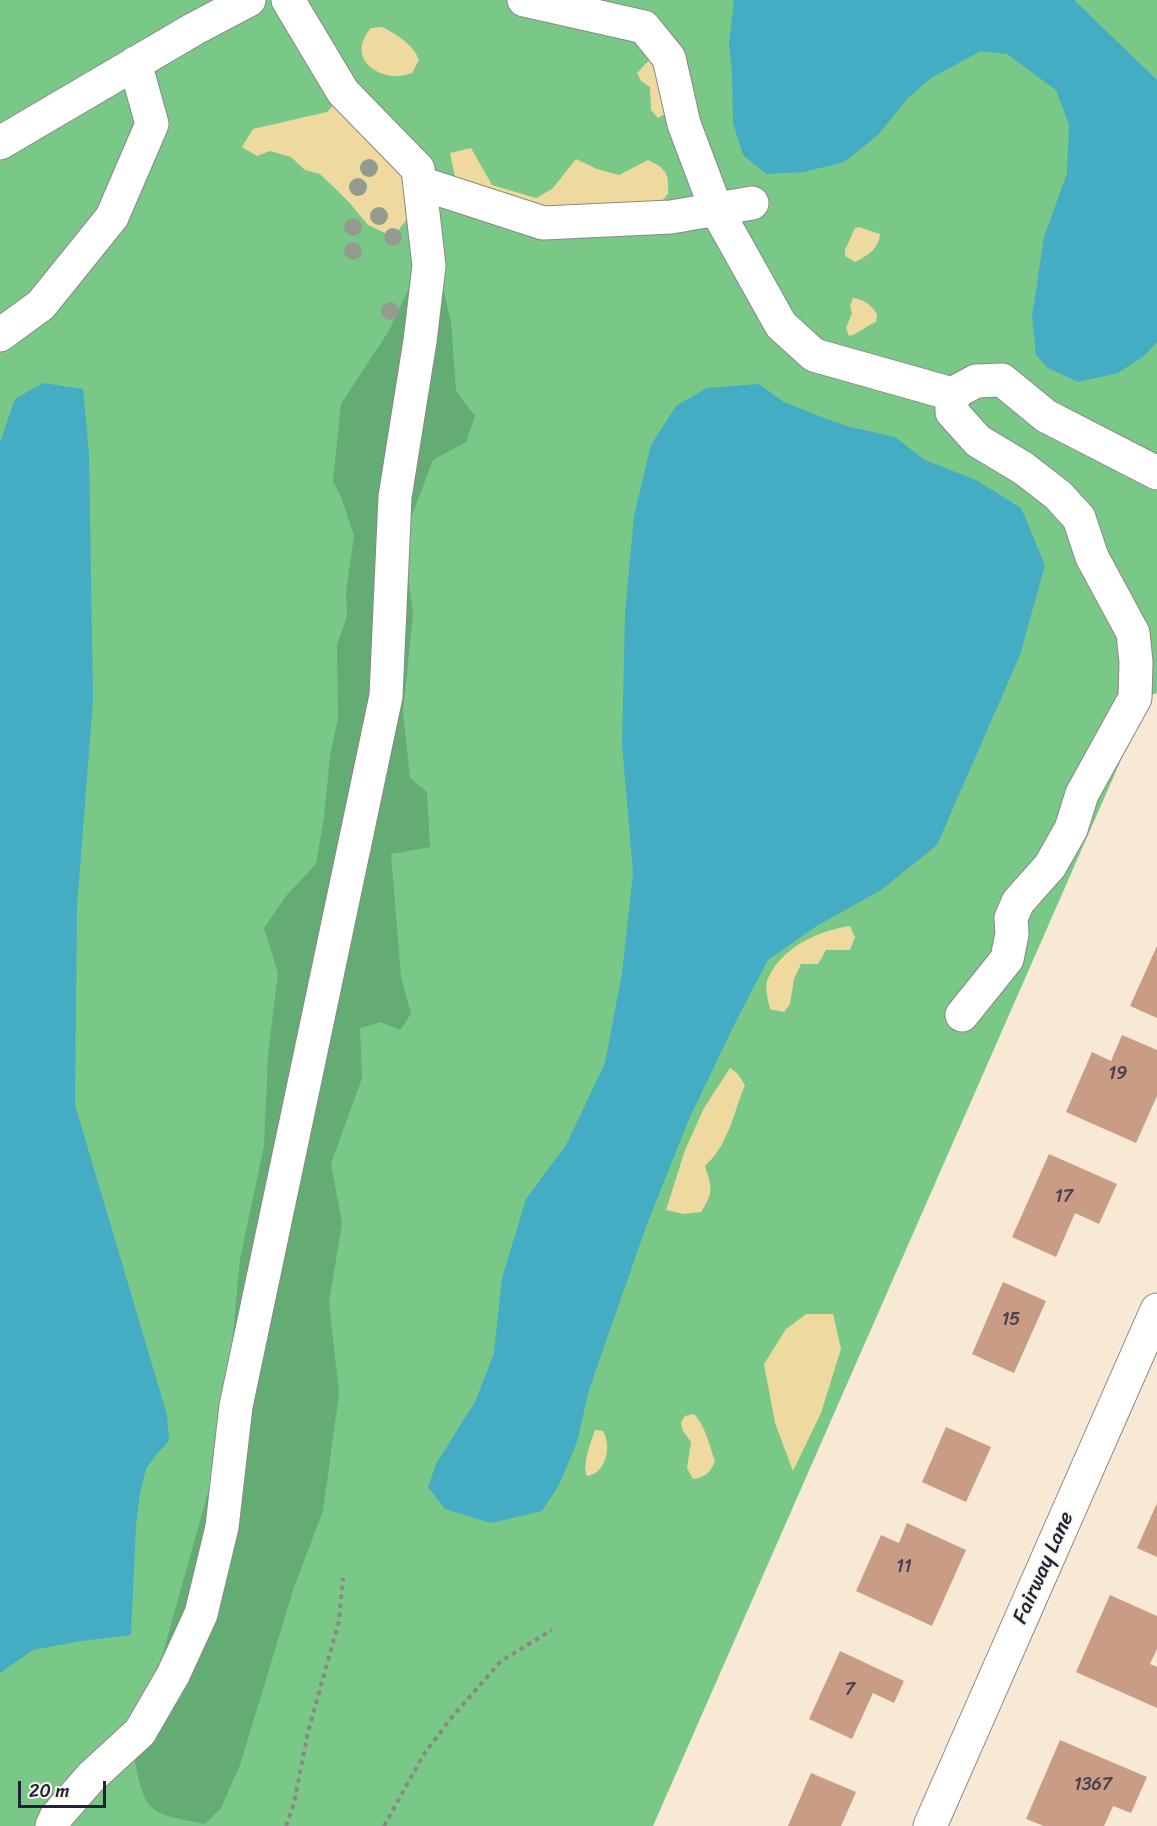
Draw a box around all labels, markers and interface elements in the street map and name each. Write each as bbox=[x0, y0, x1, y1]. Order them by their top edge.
house number: 19 bbox=[1109, 1063, 1127, 1085]
house number: 17 bbox=[1055, 1186, 1073, 1208]
house number: 15 bbox=[1002, 1309, 1020, 1331]
street label: Fairway Lane bbox=[1008, 1508, 1080, 1628]
house number: 11 bbox=[896, 1556, 912, 1578]
house number: 7 bbox=[845, 1679, 855, 1701]
scale bar bbox=[21, 1769, 110, 1807]
house number: 1367 bbox=[1074, 1774, 1112, 1796]
text: 20 m bbox=[29, 1775, 69, 1807]

